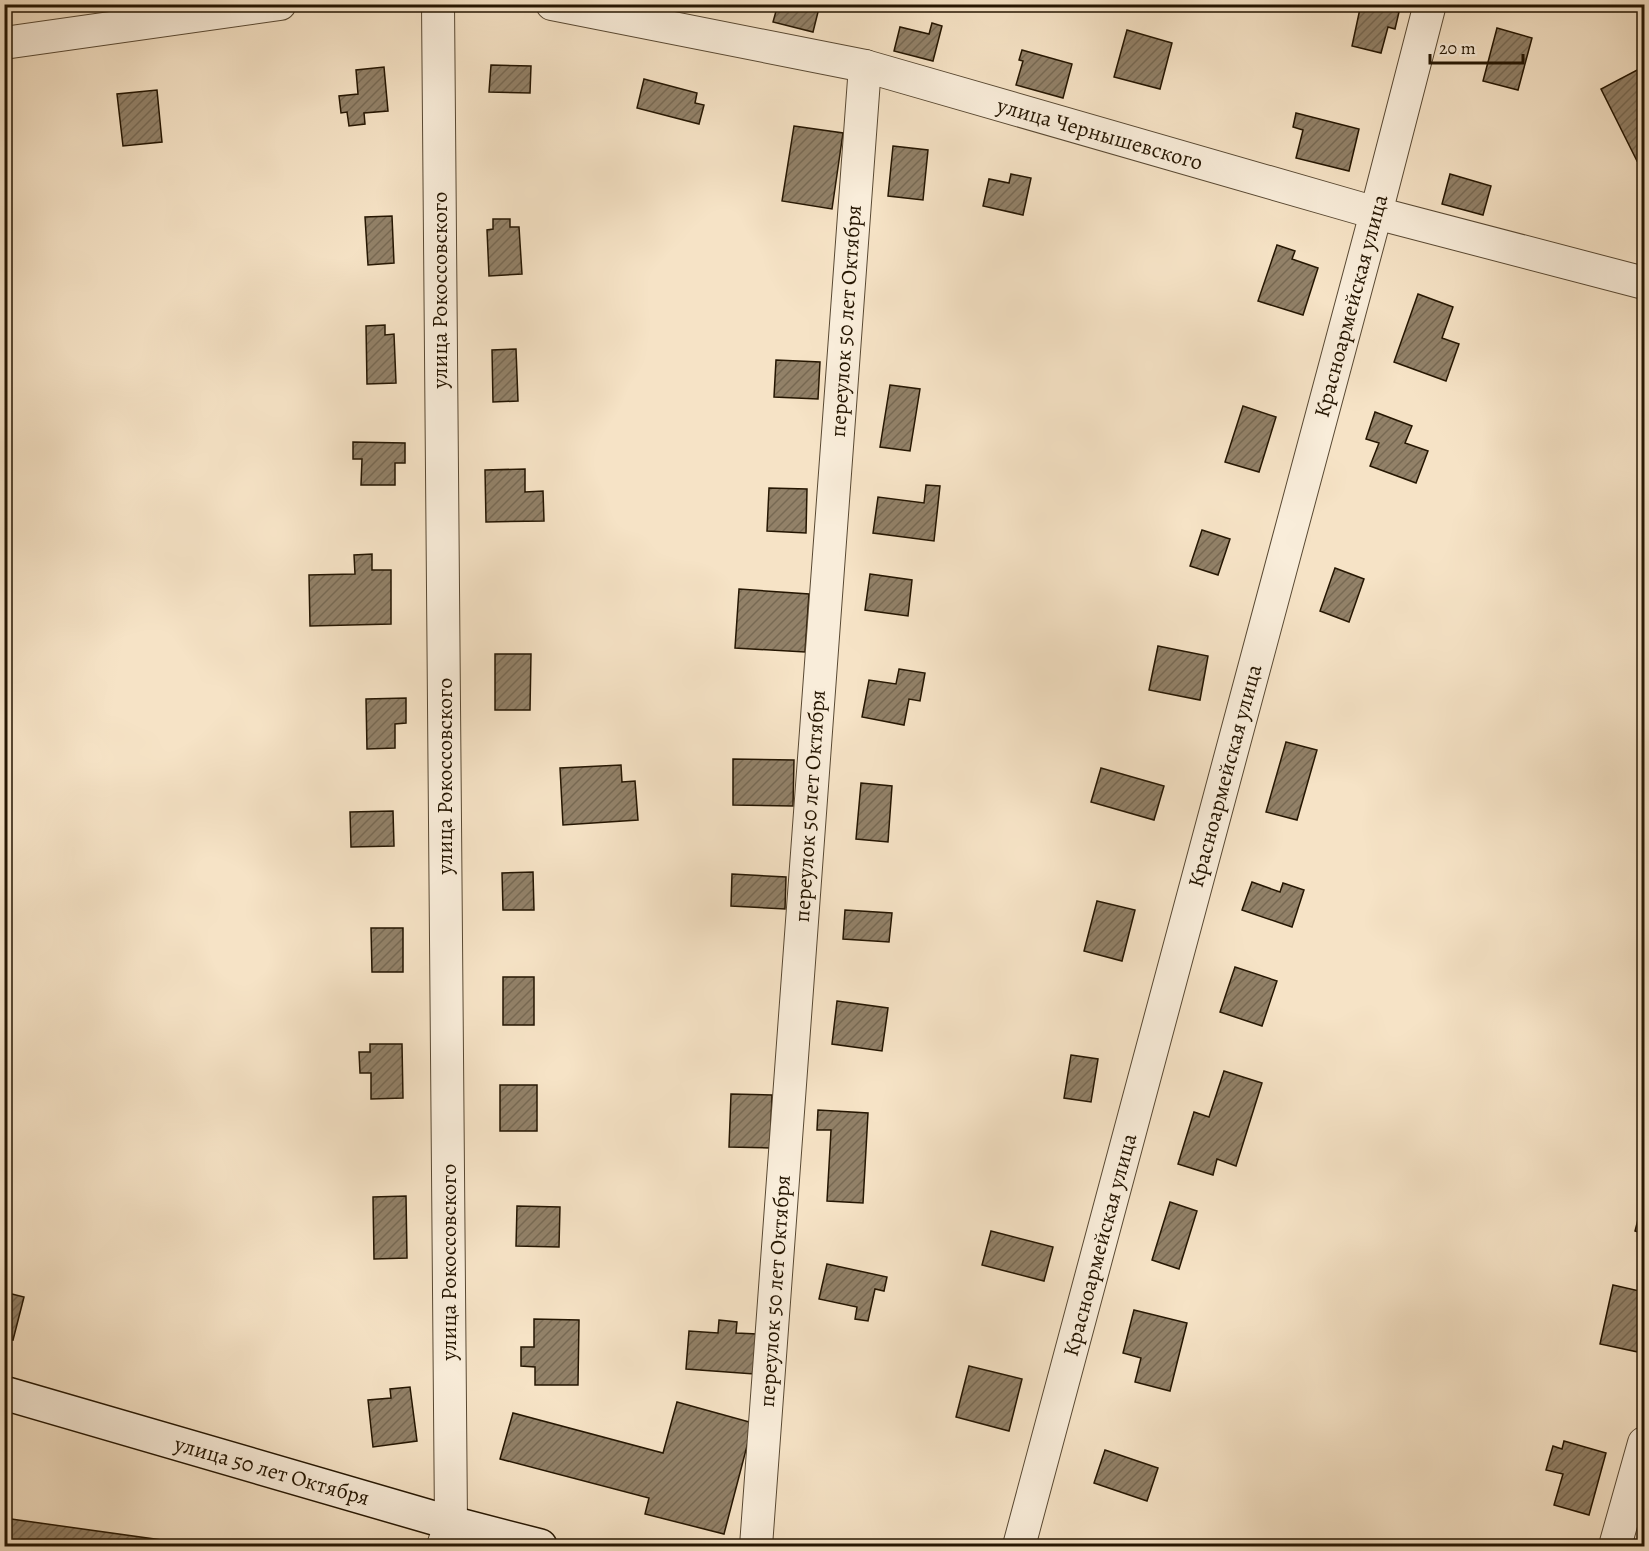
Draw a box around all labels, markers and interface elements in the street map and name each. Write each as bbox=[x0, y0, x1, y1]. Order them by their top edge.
scale bar bbox=[1430, 27, 1523, 65]
text: 20 m bbox=[1439, 36, 1476, 60]
street label: улица Чернышевского bbox=[993, 90, 1206, 178]
street label: Красноармейская улица bbox=[1307, 190, 1395, 421]
street label: улица Рокоссовского bbox=[425, 192, 455, 389]
street label: переулок 50 лет Октября bbox=[823, 204, 869, 438]
street label: Красноармейская улица bbox=[1181, 660, 1269, 891]
street label: улица Рокоссовского bbox=[430, 678, 460, 875]
street label: переулок 50 лет Октября bbox=[787, 689, 833, 923]
street label: Красноармейская улица bbox=[1056, 1129, 1144, 1360]
street label: улица Рокоссовского bbox=[434, 1164, 464, 1361]
street label: переулок 50 лет Октября bbox=[752, 1174, 798, 1408]
street label: улица 50 лет Октября bbox=[170, 1429, 373, 1513]

